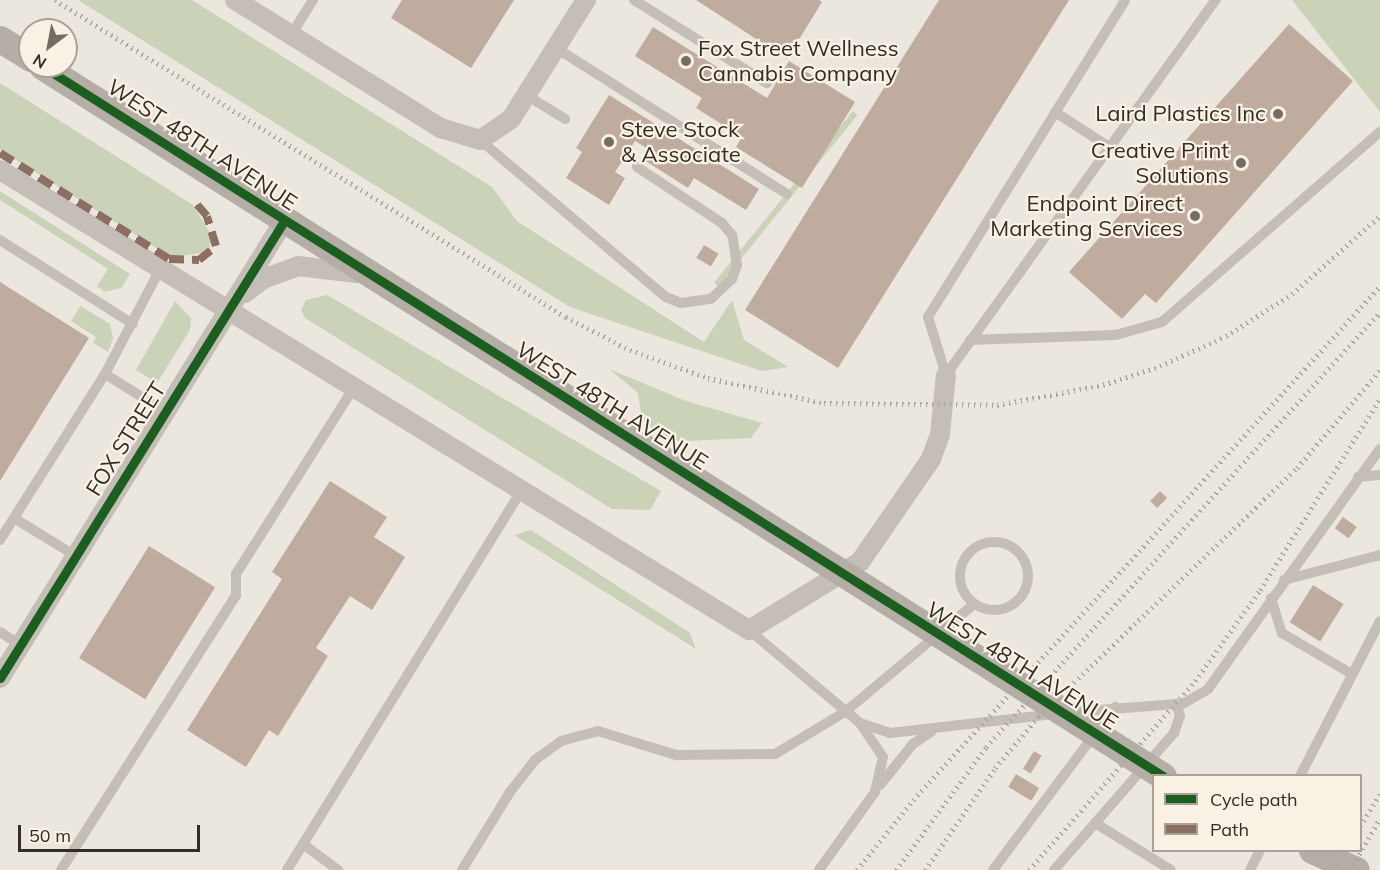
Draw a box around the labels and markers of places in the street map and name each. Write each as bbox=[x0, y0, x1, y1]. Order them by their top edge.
place label: Fox Street Wellness Cannabis Company bbox=[698, 35, 899, 86]
marker: Fox Street Wellness Cannabis Company bbox=[679, 54, 693, 68]
place label: Laird Plastics Inc bbox=[1095, 101, 1266, 127]
marker: Laird Plastics Inc bbox=[1271, 107, 1285, 121]
place label: Steve Stock & Associate bbox=[621, 116, 741, 168]
marker: Steve Stock & Associate bbox=[602, 135, 616, 149]
place label: Creative Print Solutions bbox=[1091, 137, 1229, 188]
marker: Creative Print Solutions bbox=[1234, 156, 1248, 170]
place label: Endpoint Direct Marketing Services bbox=[990, 190, 1183, 242]
marker: Endpoint Direct Marketing Services bbox=[1188, 209, 1202, 223]

